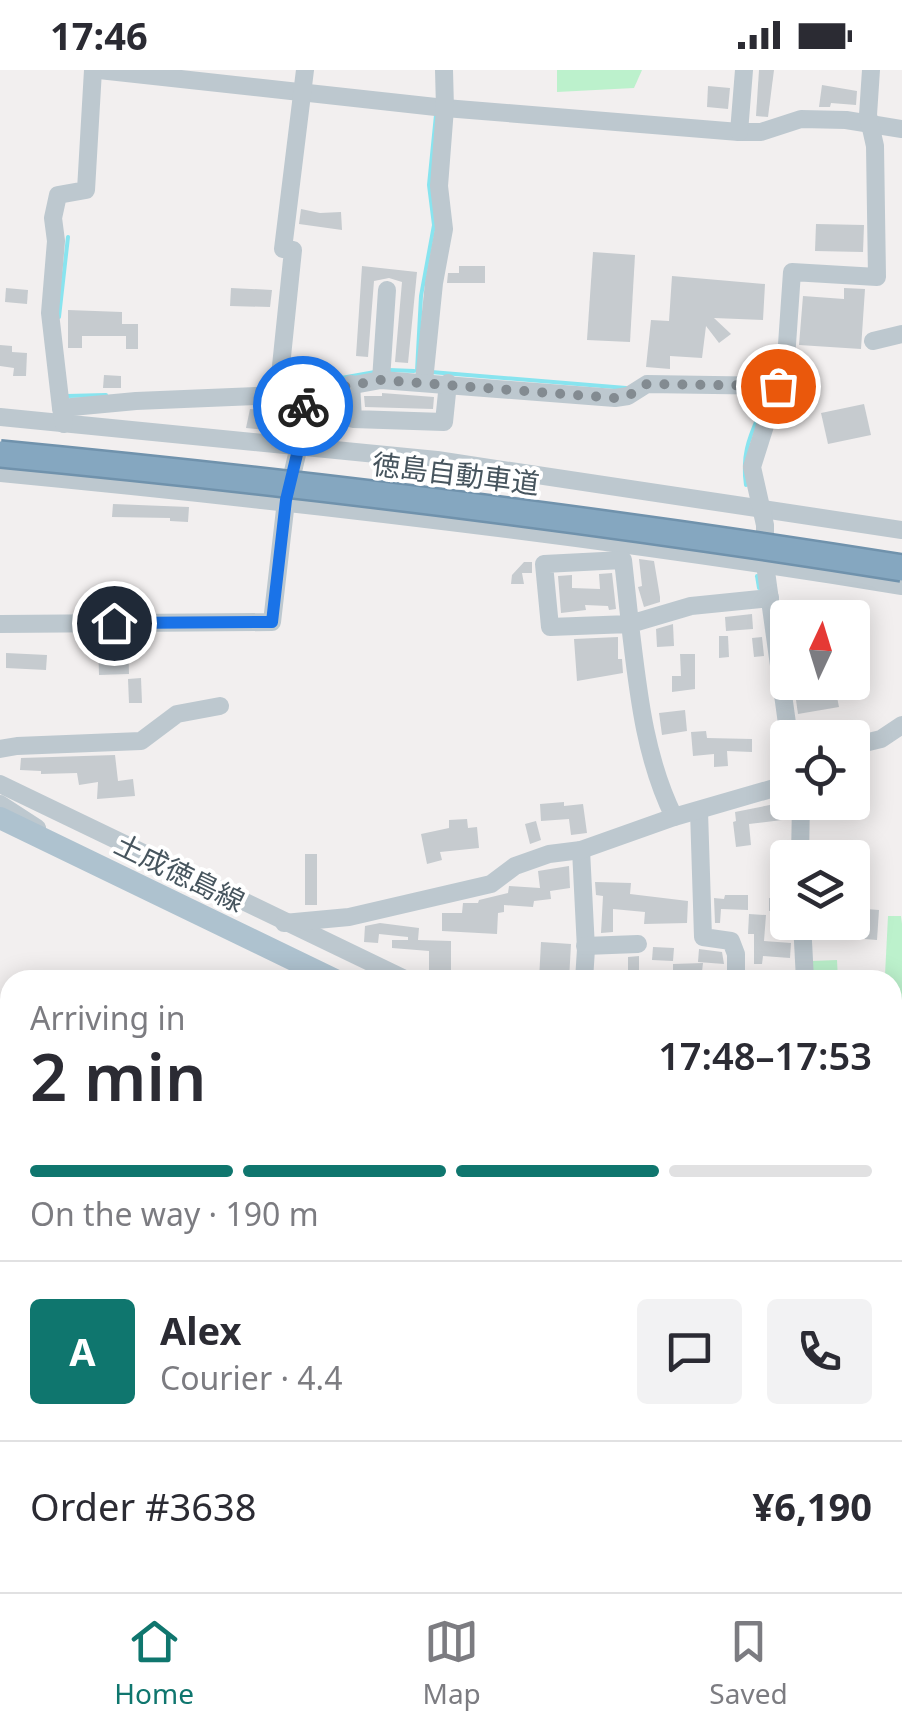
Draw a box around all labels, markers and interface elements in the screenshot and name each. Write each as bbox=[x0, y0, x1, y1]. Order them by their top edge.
text: 17:46 bbox=[50, 9, 148, 61]
pin bbox=[736, 344, 821, 429]
courier bbox=[253, 356, 353, 456]
icon: bag bbox=[751, 359, 806, 414]
icon: bike bbox=[276, 379, 331, 434]
street label: 徳島自動車道 bbox=[370, 444, 542, 502]
pin bbox=[72, 581, 157, 666]
icon: home bbox=[87, 596, 142, 651]
north arrow bbox=[770, 600, 870, 700]
map controls bbox=[770, 600, 870, 940]
button: locate bbox=[770, 720, 870, 820]
street label: 土成徳島線 bbox=[109, 824, 251, 920]
button: layers bbox=[770, 840, 870, 940]
text: Arriving in bbox=[30, 996, 185, 1039]
text: 17:48–17:53 bbox=[658, 1029, 872, 1081]
text: 2 min bbox=[30, 1032, 206, 1120]
text: On the way · 190 m bbox=[30, 1192, 319, 1235]
button: chat bbox=[637, 1299, 742, 1404]
button: phone bbox=[767, 1299, 872, 1404]
text: Alex bbox=[160, 1304, 242, 1356]
text: A bbox=[69, 1325, 96, 1377]
text: Courier · 4.4 bbox=[160, 1356, 343, 1399]
text: Order #3638 bbox=[30, 1480, 256, 1532]
text: ¥6,190 bbox=[752, 1480, 872, 1532]
tab: Home bbox=[114, 1614, 194, 1712]
tab: Map bbox=[422, 1614, 481, 1712]
tab: Saved bbox=[709, 1614, 788, 1712]

